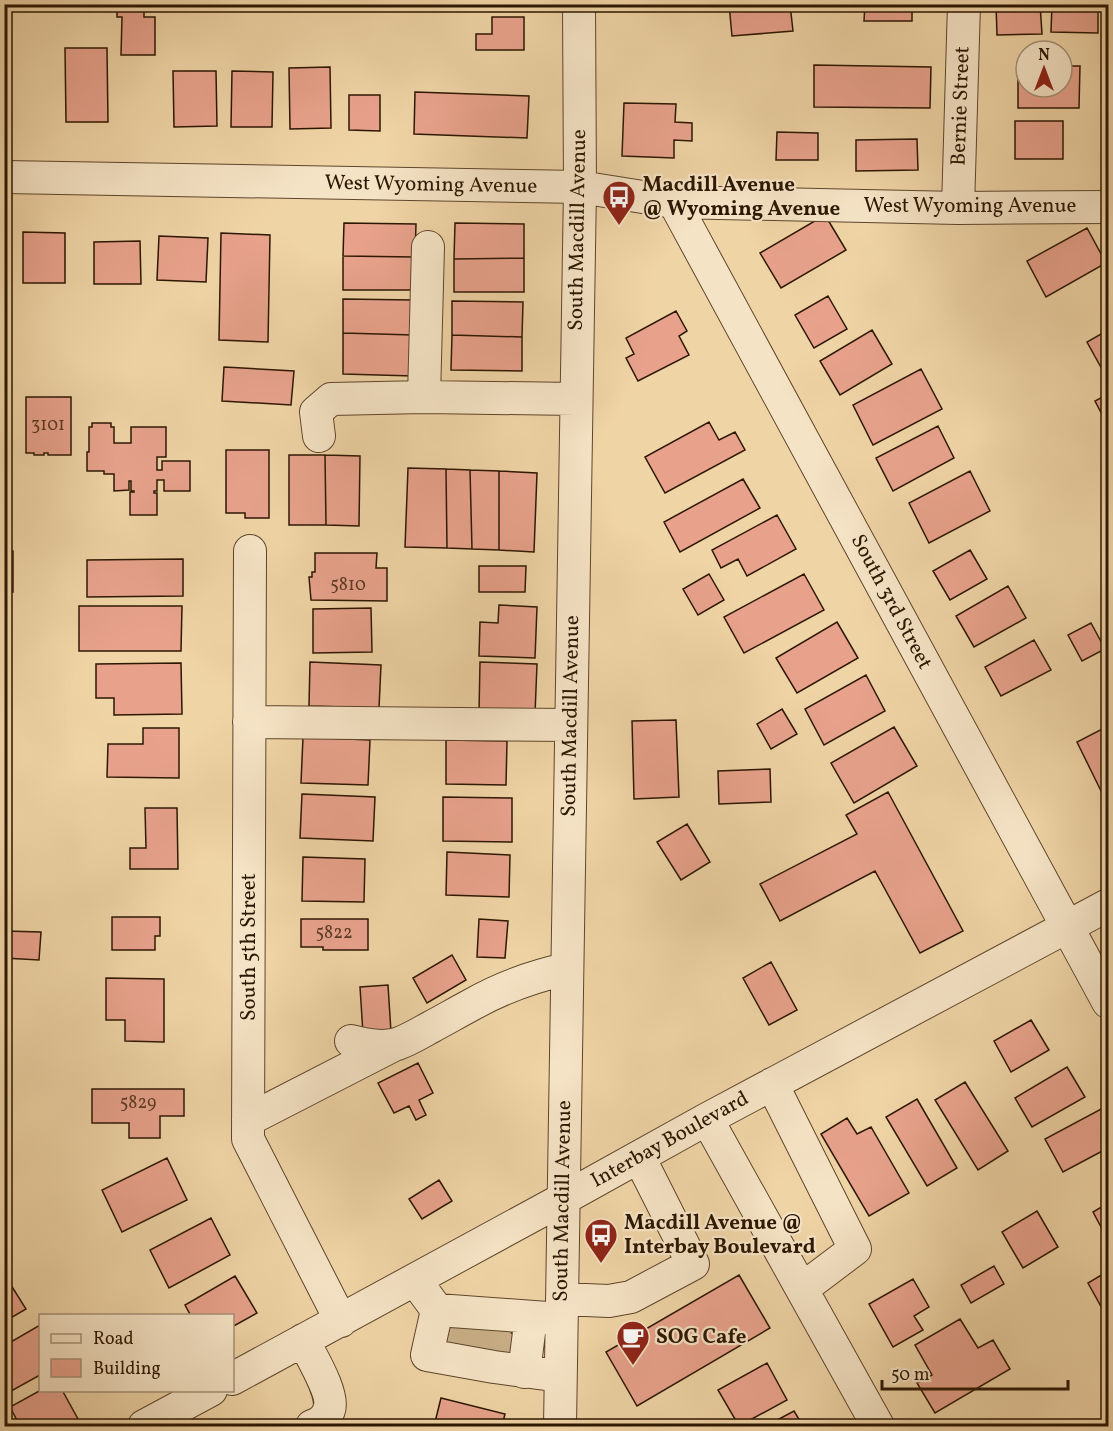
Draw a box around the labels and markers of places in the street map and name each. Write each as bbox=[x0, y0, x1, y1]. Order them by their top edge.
place label: Macdill Avenue @ Wyoming Avenue bbox=[642, 171, 840, 224]
bus stop icon: Macdill Avenue @ Wyoming Avenue bbox=[601, 179, 637, 226]
place label: Macdill Avenue @ Interbay Boulevard bbox=[624, 1209, 816, 1262]
bus stop icon: Macdill Avenue @ Interbay Boulevard bbox=[583, 1217, 619, 1264]
cafe icon: SOG Cafe bbox=[615, 1319, 651, 1366]
place label: SOG Cafe bbox=[656, 1323, 747, 1352]

